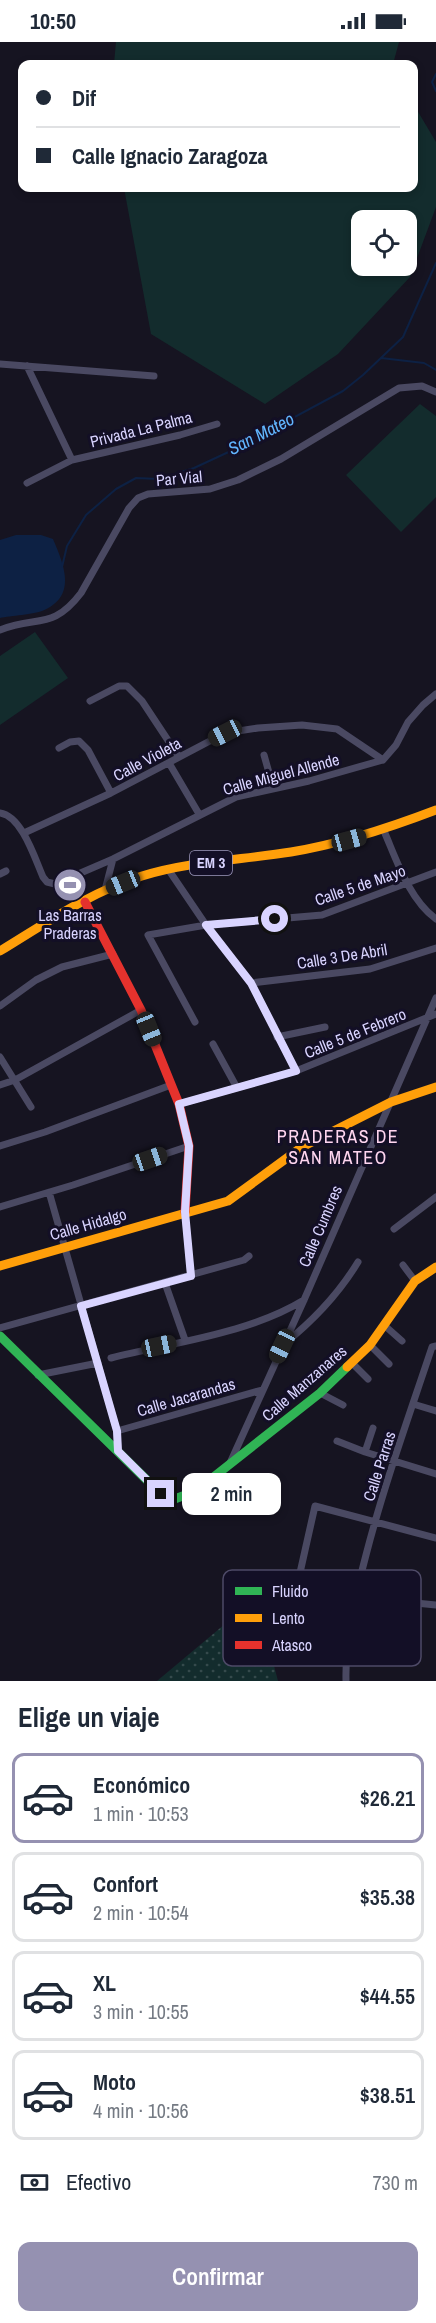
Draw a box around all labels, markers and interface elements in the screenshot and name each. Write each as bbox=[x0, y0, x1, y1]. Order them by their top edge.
text: 10:50 bbox=[30, 6, 76, 36]
text: Dif bbox=[72, 83, 96, 113]
text: Calle Ignacio Zaragoza bbox=[72, 141, 268, 171]
map controls bbox=[351, 210, 417, 276]
button: locate bbox=[351, 210, 417, 276]
street label: Privada La Palma bbox=[88, 406, 195, 452]
water label: San Mateo bbox=[223, 406, 298, 461]
street label: Par Vial bbox=[155, 465, 203, 491]
car bbox=[205, 717, 245, 749]
street label: Calle Violeta bbox=[109, 732, 186, 786]
street label: Calle Miguel Allende bbox=[220, 748, 342, 800]
car bbox=[329, 827, 369, 853]
road number: EM 3 bbox=[190, 851, 232, 875]
street label: Calle 5 de Mayo bbox=[312, 859, 408, 911]
sports icon: Las Barras Praderas bbox=[52, 867, 88, 903]
car bbox=[103, 868, 143, 898]
place label: Las Barras Praderas bbox=[38, 904, 102, 944]
route start bbox=[261, 905, 288, 932]
street label: Calle 3 De Abril bbox=[295, 938, 389, 974]
street label: Calle 5 de Febrero bbox=[301, 1003, 409, 1063]
car bbox=[134, 1009, 164, 1049]
district label: PRADERAS DE SAN MATEO bbox=[277, 1124, 399, 1170]
car bbox=[130, 1145, 170, 1173]
street label: Calle Cumbres bbox=[293, 1182, 347, 1270]
street label: Calle Hidalgo bbox=[47, 1203, 129, 1245]
car bbox=[266, 1326, 298, 1366]
car bbox=[140, 1333, 178, 1359]
street label: Calle Manzanares bbox=[257, 1340, 351, 1426]
street label: Calle Jacarandas bbox=[134, 1372, 238, 1422]
street label: Calle Parras bbox=[357, 1428, 401, 1504]
callout: 2 min bbox=[182, 1473, 281, 1515]
route end bbox=[147, 1480, 174, 1507]
text: 2 min bbox=[210, 1480, 253, 1507]
legend bbox=[223, 1570, 421, 1666]
text: Fluido bbox=[272, 1580, 308, 1602]
text: Lento bbox=[272, 1607, 305, 1629]
text: Atasco bbox=[271, 1634, 312, 1656]
text: Elige un viaje bbox=[18, 1699, 160, 1735]
text: Económico bbox=[93, 1770, 190, 1800]
icon: car bbox=[21, 1771, 75, 1825]
text: $26.21 bbox=[360, 1783, 415, 1813]
text: 1 min · 10:53 bbox=[93, 1800, 189, 1827]
text: Confort bbox=[93, 1869, 158, 1899]
icon: car bbox=[21, 1870, 75, 1924]
text: $35.38 bbox=[360, 1882, 415, 1912]
text: 2 min · 10:54 bbox=[93, 1899, 189, 1926]
text: XL bbox=[93, 1968, 116, 1998]
icon: car bbox=[21, 1969, 75, 2023]
text: $44.55 bbox=[360, 1981, 415, 2011]
text: 3 min · 10:55 bbox=[93, 1998, 189, 2025]
text: Moto bbox=[93, 2067, 136, 2097]
icon: car bbox=[21, 2068, 75, 2122]
text: $38.51 bbox=[360, 2080, 415, 2110]
text: 4 min · 10:56 bbox=[93, 2097, 189, 2124]
icon: cash bbox=[18, 2166, 51, 2199]
text: Efectivo bbox=[66, 2167, 131, 2197]
text: 730 m bbox=[372, 2169, 418, 2196]
button: Confirmar bbox=[18, 2242, 418, 2311]

